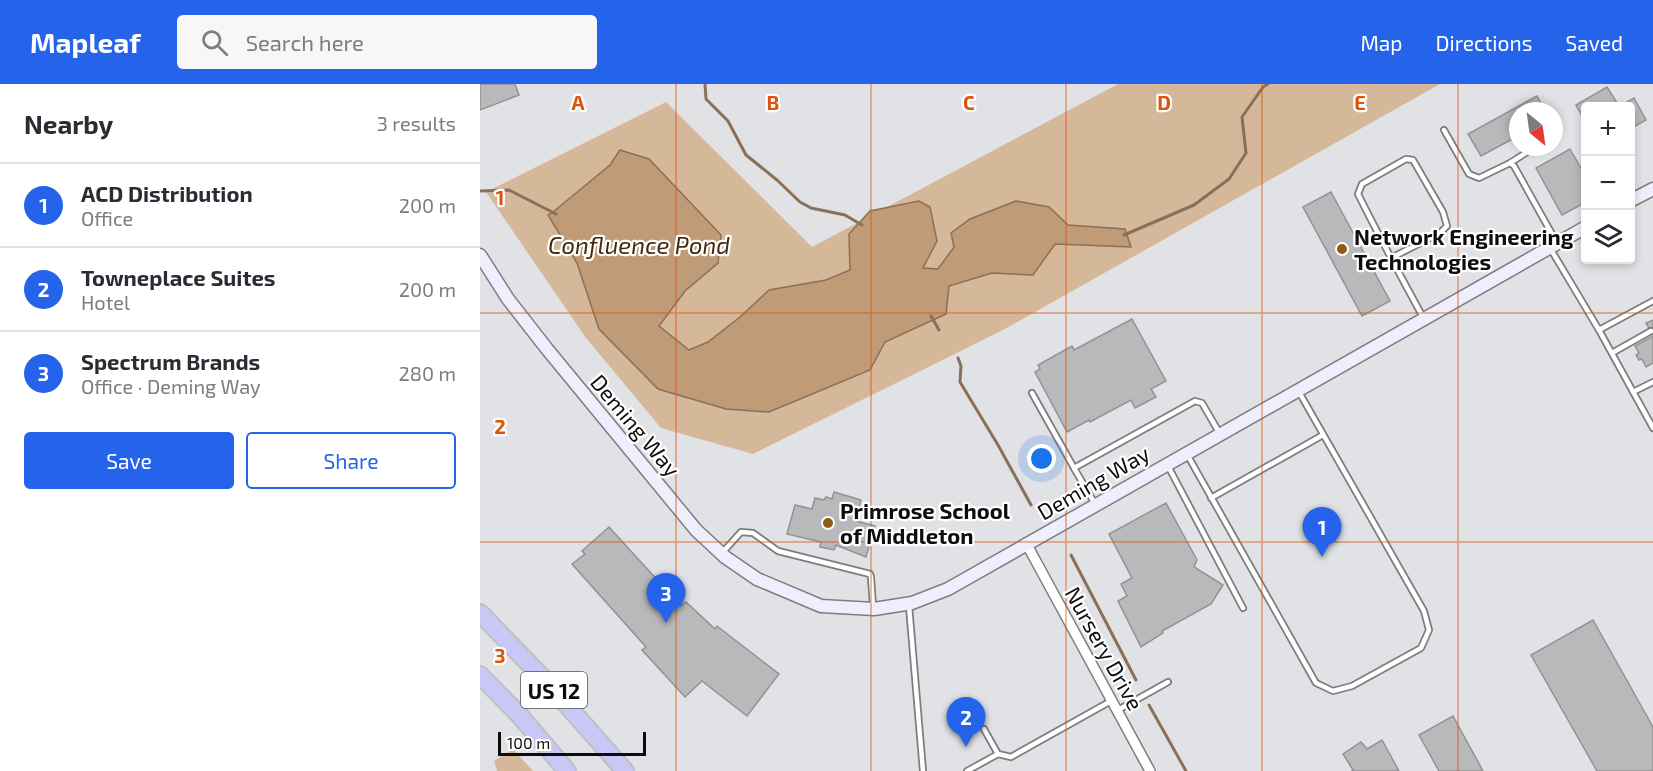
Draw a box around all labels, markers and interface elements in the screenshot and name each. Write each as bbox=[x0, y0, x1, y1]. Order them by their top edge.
search box bbox=[177, 15, 597, 69]
text: Mapleaf bbox=[30, 25, 141, 59]
icon: search bbox=[198, 26, 231, 59]
text: Search here bbox=[246, 29, 364, 55]
text: Map bbox=[1360, 30, 1403, 55]
text: Directions bbox=[1436, 30, 1532, 55]
text: Saved bbox=[1565, 30, 1623, 55]
text: A bbox=[571, 90, 585, 114]
text: B bbox=[767, 90, 779, 114]
text: C bbox=[963, 90, 975, 114]
text: D bbox=[1157, 90, 1171, 114]
text: E bbox=[1354, 90, 1366, 114]
north arrow bbox=[1509, 102, 1563, 156]
map controls bbox=[1581, 102, 1635, 264]
button: + bbox=[1581, 102, 1635, 156]
text: Nearby bbox=[24, 108, 113, 139]
text: 3 results bbox=[377, 111, 456, 135]
button: − bbox=[1581, 156, 1635, 210]
text: ACD Distribution bbox=[81, 180, 253, 206]
text: 1 bbox=[496, 185, 504, 209]
text: 1 bbox=[39, 193, 48, 217]
text: 200 m bbox=[399, 193, 456, 217]
text: Office bbox=[81, 206, 133, 230]
button: layers bbox=[1581, 210, 1635, 264]
place label: Network Engineering Technologies bbox=[1354, 223, 1574, 274]
water label: Confluence Pond bbox=[548, 230, 730, 259]
marker: Network Engineering Technologies bbox=[1335, 242, 1349, 256]
text: Towneplace Suites bbox=[81, 264, 276, 290]
text: 2 bbox=[38, 277, 49, 301]
text: 200 m bbox=[399, 277, 456, 301]
text: Hotel bbox=[81, 290, 130, 314]
text: Spectrum Brands bbox=[81, 348, 260, 374]
text: 3 bbox=[38, 361, 49, 385]
text: 280 m bbox=[399, 361, 456, 385]
street label: Deming Way bbox=[586, 369, 686, 482]
text: Office · Deming Way bbox=[81, 374, 261, 398]
text: 2 bbox=[494, 414, 506, 438]
button: Save bbox=[24, 432, 234, 489]
button: Share bbox=[246, 432, 456, 489]
street label: Deming Way bbox=[1032, 439, 1154, 525]
your location bbox=[1027, 444, 1056, 473]
place label: Primrose School of Middleton bbox=[840, 497, 1011, 548]
pin: 1 bbox=[1302, 508, 1342, 557]
marker: Primrose School of Middleton bbox=[821, 516, 835, 530]
pin: 3 bbox=[646, 574, 686, 623]
street label: Nursery Drive bbox=[1060, 582, 1150, 714]
text: 3 bbox=[494, 643, 506, 667]
road number: US 12 bbox=[521, 672, 587, 708]
pin: 2 bbox=[946, 698, 986, 747]
scale bar bbox=[498, 729, 646, 756]
text: 100 m bbox=[507, 733, 550, 752]

